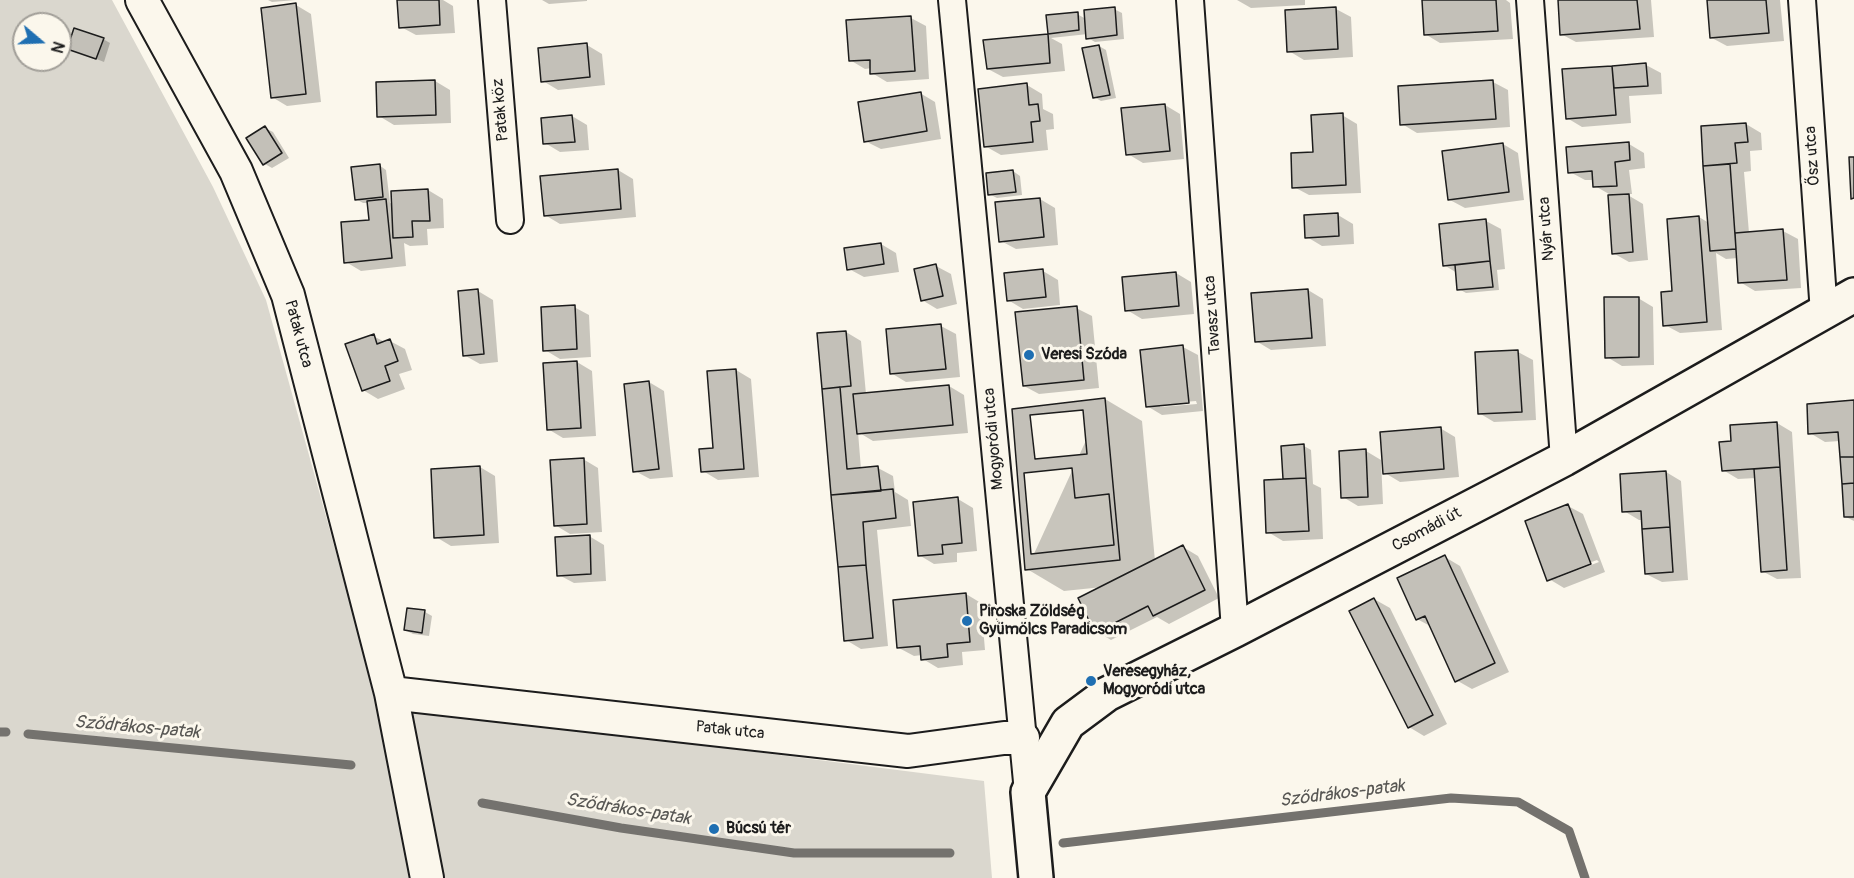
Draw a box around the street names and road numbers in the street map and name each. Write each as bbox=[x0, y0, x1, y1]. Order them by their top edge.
street label: Patak köz bbox=[489, 78, 513, 142]
street label: Ősz utca bbox=[1801, 125, 1825, 187]
street label: Nyár utca bbox=[1535, 196, 1559, 262]
street label: Tavasz utca bbox=[1201, 275, 1225, 355]
street label: Patak utca bbox=[280, 298, 316, 370]
street label: Mogyoródi utca bbox=[980, 387, 1008, 491]
street label: Csomádi út bbox=[1389, 504, 1465, 556]
street label: Patak utca bbox=[695, 718, 765, 744]

